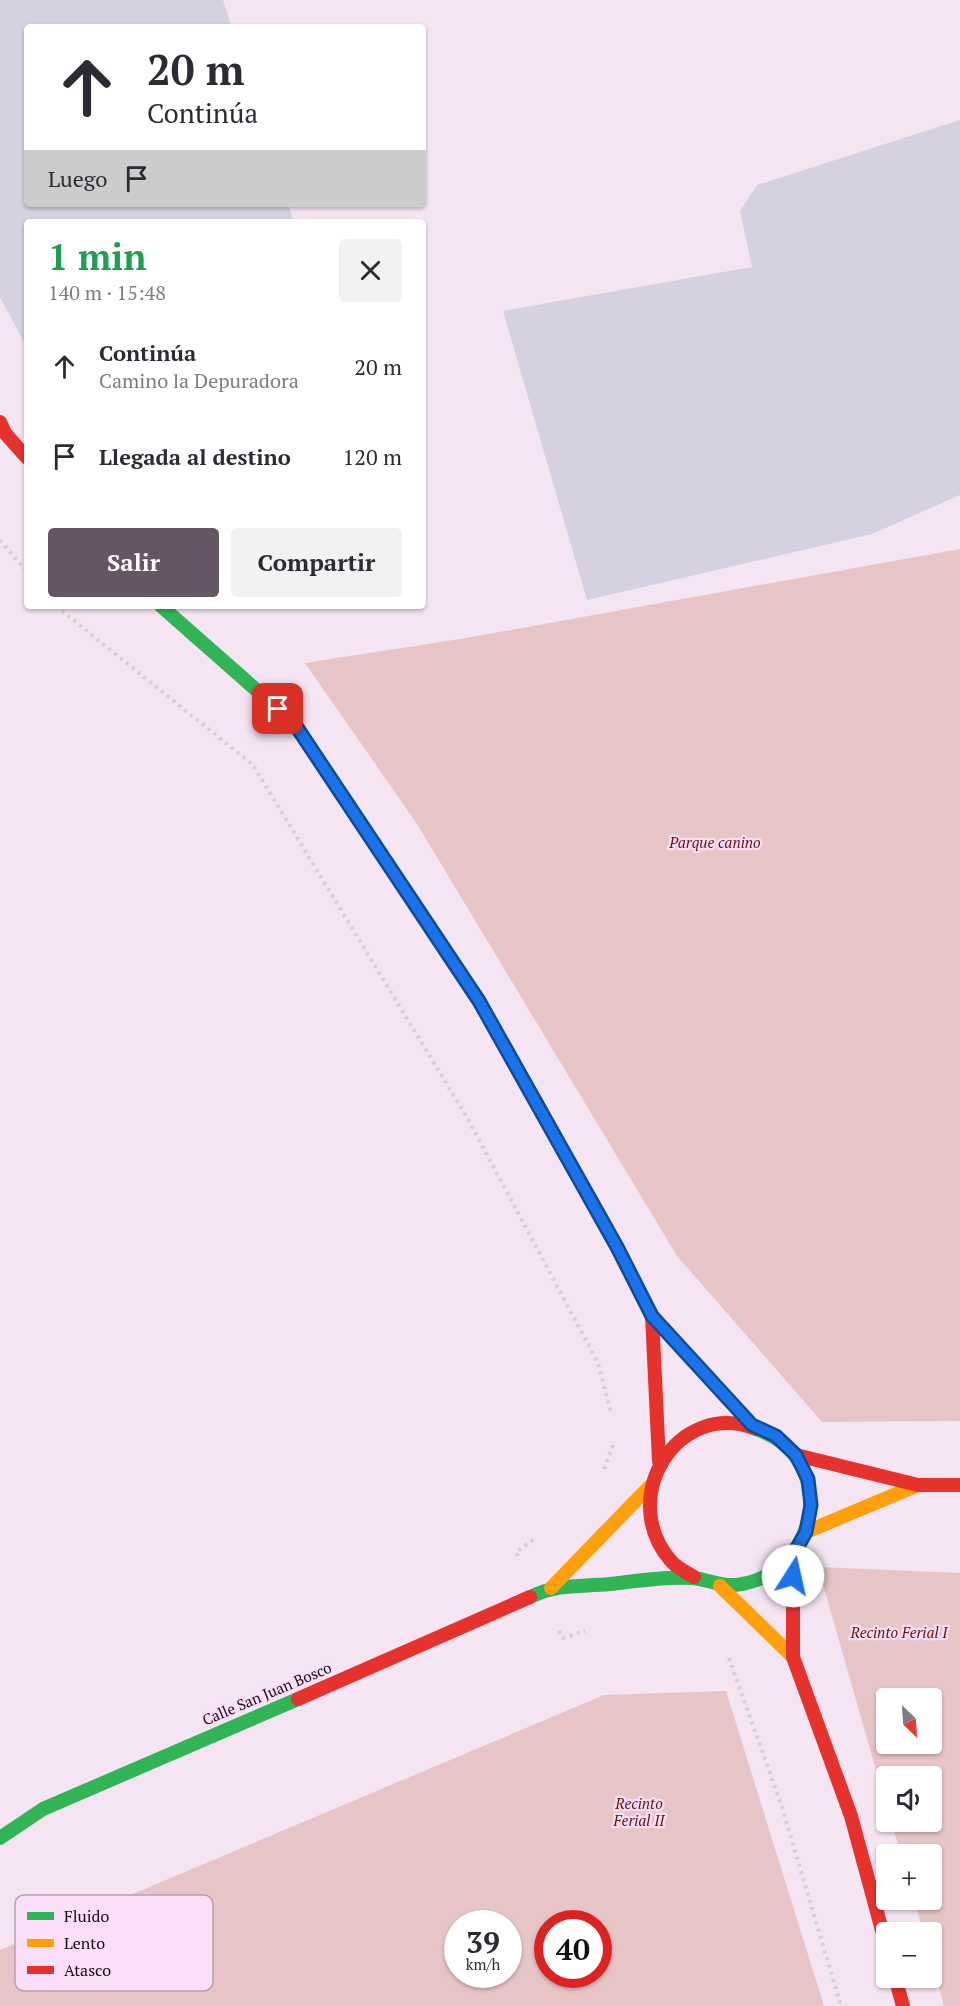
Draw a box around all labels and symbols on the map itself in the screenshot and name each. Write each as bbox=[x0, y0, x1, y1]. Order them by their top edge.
pin bbox=[252, 683, 303, 734]
park label: Parque canino bbox=[668, 832, 761, 852]
position arrow bbox=[761, 1544, 825, 1608]
park label: Recinto Ferial I bbox=[850, 1622, 949, 1642]
street label: Calle San Juan Bosco bbox=[199, 1657, 334, 1729]
north arrow bbox=[876, 1688, 942, 1754]
park label: Recinto Ferial II bbox=[613, 1793, 666, 1830]
legend bbox=[15, 1895, 213, 1991]
text: Fluido bbox=[64, 1905, 109, 1927]
speed limit sign: 40 bbox=[534, 1910, 612, 1988]
text: Lento bbox=[64, 1932, 105, 1954]
text: Atasco bbox=[64, 1959, 111, 1981]

